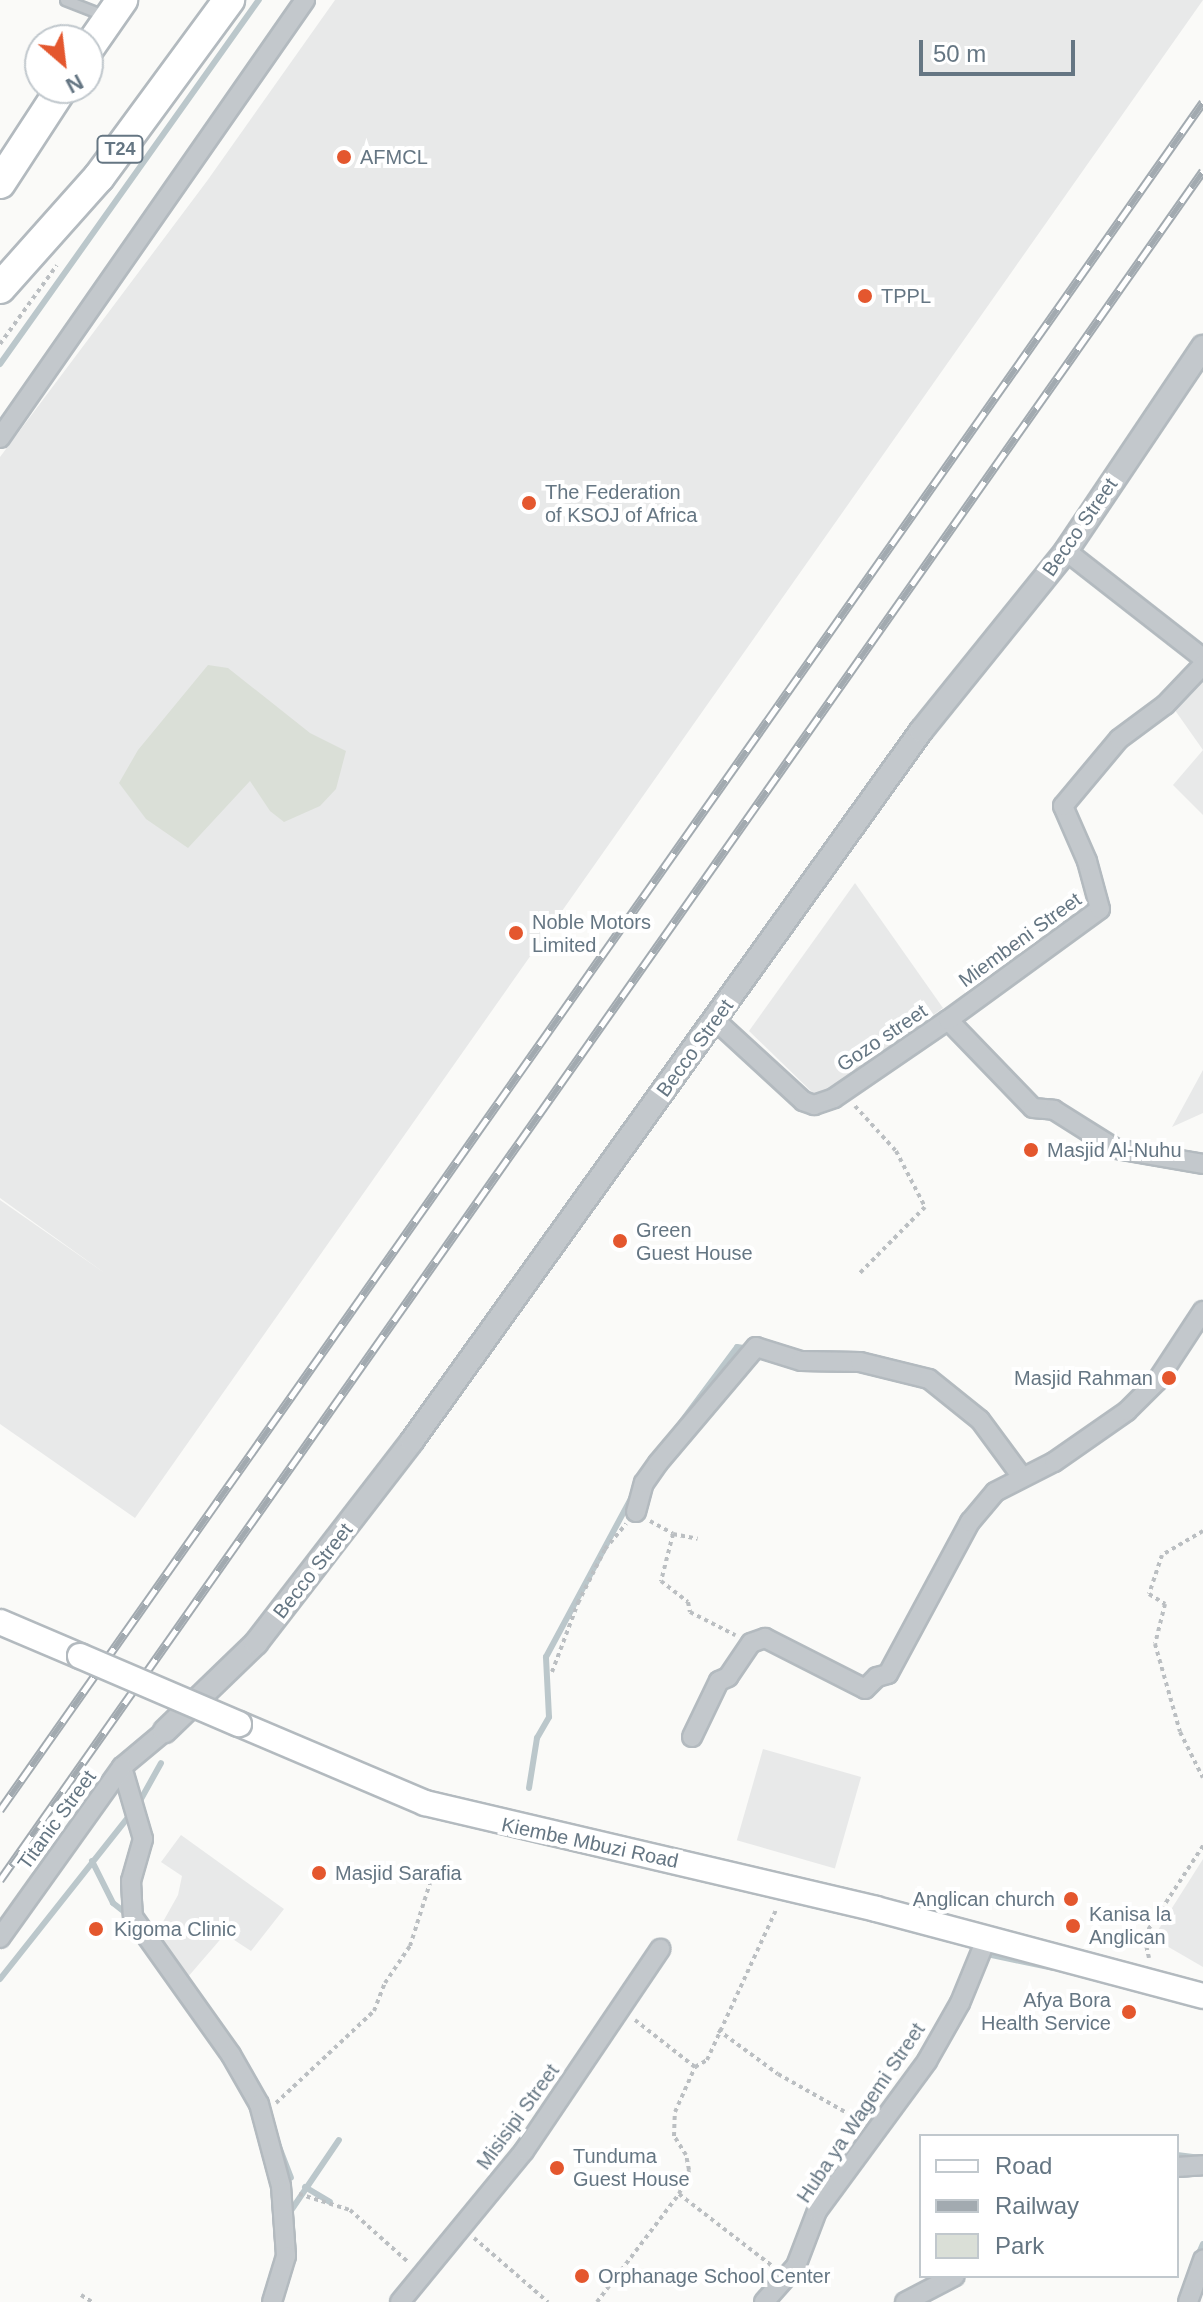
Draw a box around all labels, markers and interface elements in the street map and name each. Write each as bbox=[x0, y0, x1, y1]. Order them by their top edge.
north arrow bbox=[24, 24, 104, 104]
scale bar bbox=[923, 24, 1079, 74]
text: 50 m bbox=[933, 40, 986, 67]
text: N bbox=[62, 69, 87, 99]
road number: T24 bbox=[96, 135, 144, 163]
place label: AFMCL bbox=[360, 145, 428, 169]
marker: AFMCL bbox=[335, 148, 353, 166]
place label: TPPL bbox=[881, 284, 931, 308]
marker: TPPL bbox=[856, 287, 874, 305]
street label: Becco Street bbox=[1037, 473, 1123, 581]
place label: The Federation of KSOJ of Africa bbox=[545, 480, 698, 527]
marker: The Federation of KSOJ of Africa bbox=[520, 494, 538, 512]
street label: Miembeni Street bbox=[954, 887, 1086, 993]
place label: Noble Motors Limited bbox=[532, 910, 651, 957]
marker: Noble Motors Limited bbox=[507, 924, 525, 942]
street label: Becco Street bbox=[652, 995, 738, 1101]
street label: Gozo street bbox=[832, 999, 932, 1077]
place label: Masjid Al-Nuhu bbox=[1047, 1138, 1183, 1162]
marker: Masjid Al-Nuhu bbox=[1022, 1141, 1040, 1159]
place label: Green Guest House bbox=[636, 1218, 753, 1265]
marker: Green Guest House bbox=[611, 1232, 629, 1250]
place label: Masjid Rahman bbox=[1014, 1366, 1153, 1390]
marker: Masjid Rahman bbox=[1160, 1369, 1178, 1387]
street label: Becco Street bbox=[268, 1518, 358, 1624]
street label: Titanic Street bbox=[13, 1766, 101, 1874]
street label: Kiembe Mbuzi Road bbox=[499, 1813, 681, 1873]
place label: Masjid Sarafia bbox=[335, 1861, 462, 1885]
marker: Masjid Sarafia bbox=[310, 1864, 328, 1882]
place label: Anglican church bbox=[913, 1887, 1055, 1911]
marker: Anglican church bbox=[1062, 1890, 1080, 1908]
place label: Kanisa la Anglican bbox=[1089, 1902, 1171, 1949]
place label: Kigoma Clinic bbox=[114, 1917, 236, 1941]
marker: Kanisa la Anglican bbox=[1064, 1917, 1082, 1935]
marker: Kigoma Clinic bbox=[85, 1918, 107, 1940]
place label: Afya Bora Health Service bbox=[981, 1988, 1111, 2035]
marker: Afya Bora Health Service bbox=[1118, 2001, 1140, 2023]
street label: Huba ya Wagemi Street bbox=[792, 2019, 930, 2207]
street label: Misisipi Street bbox=[472, 2060, 564, 2174]
legend bbox=[919, 2134, 1179, 2278]
place label: Tunduma Guest House bbox=[573, 2144, 690, 2191]
text: Road bbox=[995, 2152, 1052, 2179]
marker: Tunduma Guest House bbox=[548, 2159, 566, 2177]
text: Railway bbox=[995, 2192, 1079, 2219]
text: Park bbox=[995, 2232, 1044, 2259]
place label: Orphanage School Center bbox=[598, 2264, 830, 2288]
marker: Orphanage School Center bbox=[573, 2267, 591, 2285]

